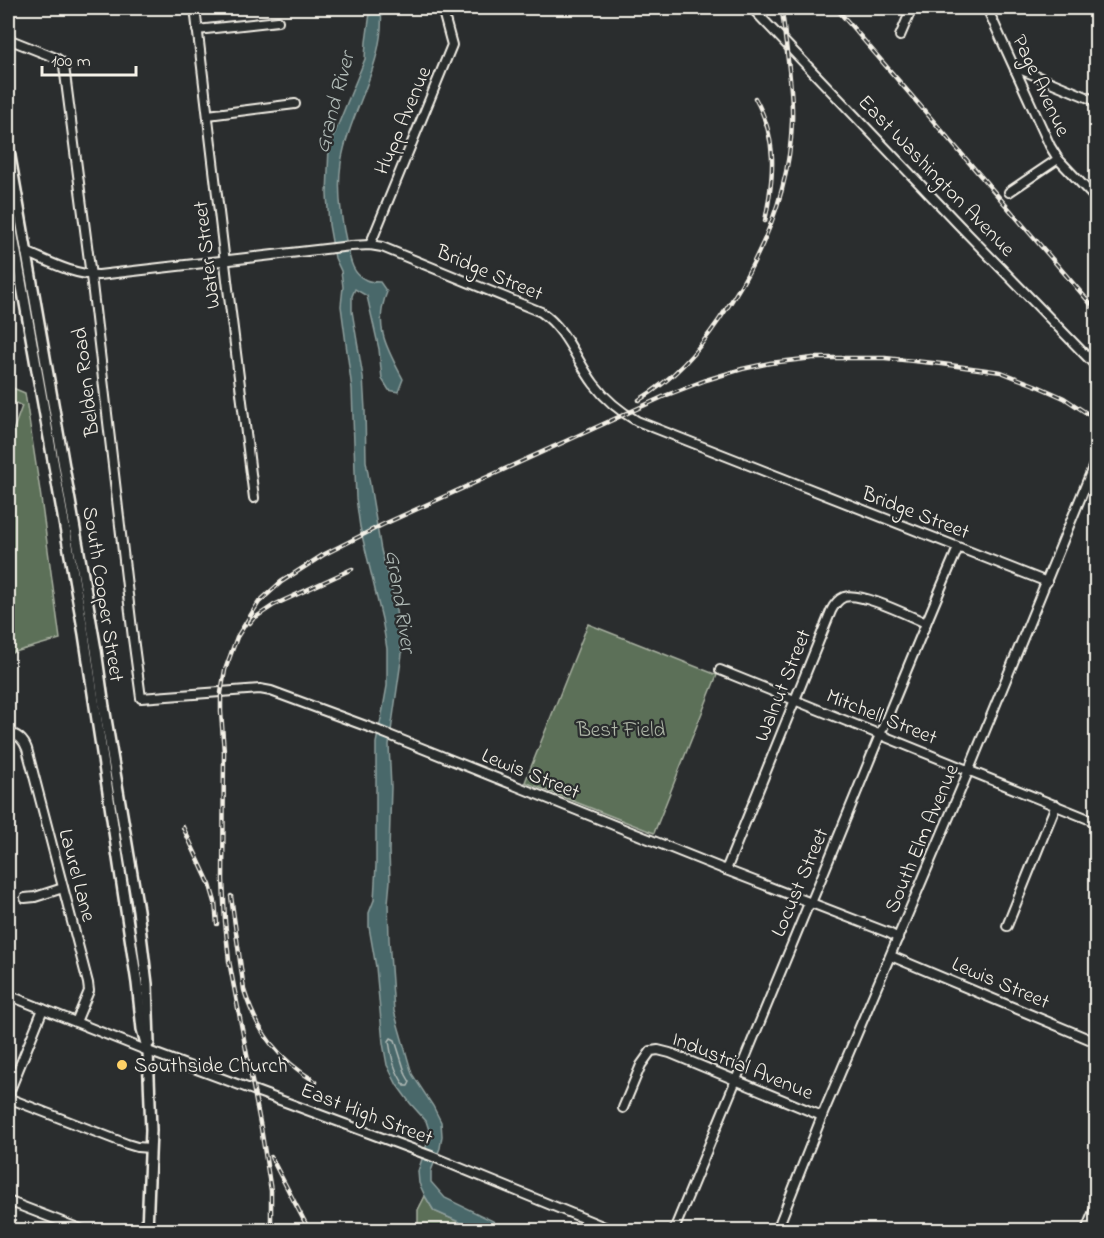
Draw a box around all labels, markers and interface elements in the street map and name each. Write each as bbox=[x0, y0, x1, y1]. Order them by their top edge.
street label: Page Avenue bbox=[1002, 30, 1077, 143]
scale bar bbox=[42, 39, 136, 77]
water label: Grand River bbox=[307, 46, 366, 157]
text: 100 m bbox=[51, 49, 91, 75]
street label: Hupp Avenue bbox=[368, 61, 440, 180]
street label: East Washington Avenue bbox=[849, 89, 1022, 266]
street label: Water Street bbox=[186, 199, 230, 311]
street label: Bridge Street bbox=[430, 238, 547, 312]
street label: Belden Road bbox=[65, 325, 109, 439]
street label: Bridge Street bbox=[855, 479, 974, 550]
street label: South Cooper Street bbox=[73, 504, 131, 684]
water label: Grand River bbox=[375, 548, 423, 658]
street label: Walnut Street bbox=[748, 625, 820, 746]
street label: Mitchell Street bbox=[821, 682, 941, 754]
park label: Best Field bbox=[576, 716, 666, 746]
street label: Lewis Street bbox=[477, 742, 584, 808]
street label: South Elm Avenue bbox=[878, 759, 968, 918]
street label: Locust Street bbox=[764, 824, 837, 942]
street label: Laurel Lane bbox=[49, 826, 103, 926]
street label: Lewis Street bbox=[947, 950, 1054, 1018]
street label: Industrial Avenue bbox=[667, 1025, 818, 1109]
place label: Southside Church bbox=[134, 1052, 288, 1082]
marker: Southside Church bbox=[115, 1058, 129, 1072]
street label: East High Street bbox=[295, 1076, 437, 1156]

